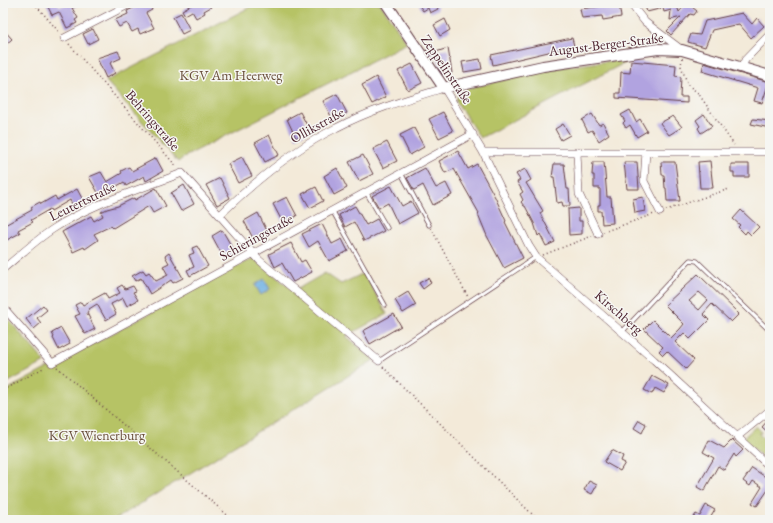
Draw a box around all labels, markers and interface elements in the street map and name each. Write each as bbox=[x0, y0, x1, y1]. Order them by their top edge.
street label: August-Berger-Straße bbox=[547, 28, 665, 60]
street label: Zeppelinstraße bbox=[417, 31, 477, 108]
park label: KGV Am Heerweg bbox=[180, 66, 283, 84]
street label: Behringstraße bbox=[122, 86, 184, 154]
street label: Ollikstraße bbox=[287, 103, 348, 147]
street label: Leutertstraße bbox=[46, 177, 119, 225]
street label: Schieringstraße bbox=[216, 209, 297, 265]
street label: Kirschberg bbox=[591, 286, 648, 339]
park label: KGV Wienerburg bbox=[49, 426, 146, 444]

